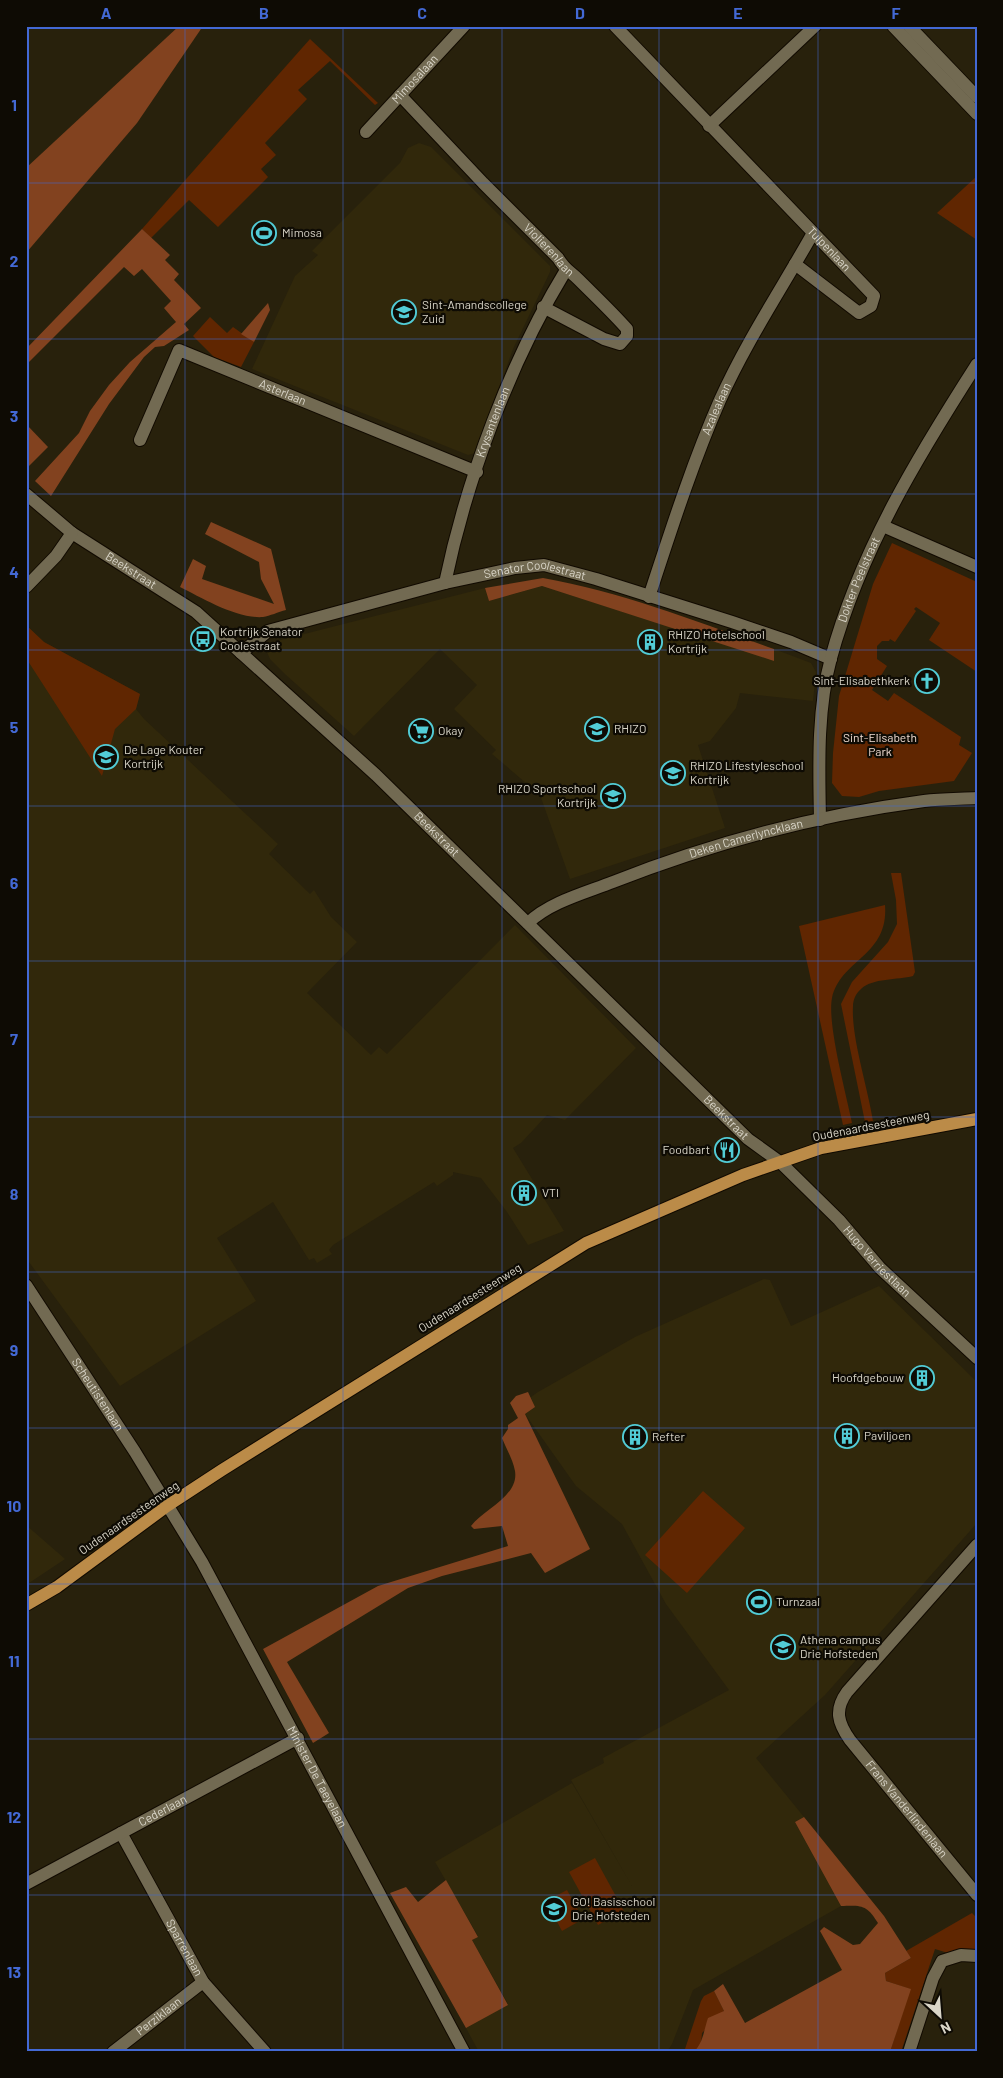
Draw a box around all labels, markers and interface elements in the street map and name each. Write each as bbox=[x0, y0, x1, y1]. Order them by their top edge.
text: A bbox=[101, 3, 112, 22]
text: B bbox=[259, 3, 269, 22]
text: C bbox=[417, 3, 427, 22]
text: D bbox=[575, 3, 585, 22]
text: E bbox=[733, 3, 743, 22]
text: F bbox=[892, 3, 901, 22]
street label: Mimosalaan bbox=[388, 51, 440, 106]
text: 1 bbox=[11, 95, 17, 114]
sports icon: Mimosa bbox=[251, 220, 277, 246]
street label: Violierenlaan bbox=[521, 220, 578, 279]
street label: Tulpenlaan bbox=[805, 223, 854, 274]
place label: Mimosa bbox=[282, 225, 322, 239]
text: 2 bbox=[10, 251, 19, 270]
place label: Sint-Amandscollege Zuid bbox=[422, 297, 527, 325]
school or university icon: Sint-Amandscollege Zuid bbox=[391, 299, 417, 325]
street label: Asterlaan bbox=[257, 376, 309, 407]
street label: Azalealaan bbox=[698, 380, 733, 437]
street label: Krysantenlaan bbox=[472, 385, 512, 459]
text: 3 bbox=[10, 406, 18, 425]
street label: Dokter Peelstraat bbox=[834, 534, 882, 624]
street label: Beekstraat bbox=[103, 548, 159, 591]
street label: Senator Coolestraat bbox=[482, 557, 588, 582]
text: 4 bbox=[9, 562, 19, 581]
place label: Kortrijk Senator Coolestraat bbox=[220, 624, 303, 652]
bus stop icon: Kortrijk Senator Coolestraat bbox=[190, 626, 216, 652]
place label: RHIZO Hotelschool Kortrijk bbox=[668, 627, 765, 655]
building icon: RHIZO Hotelschool Kortrijk bbox=[637, 629, 663, 655]
church icon: Sint-Elisabethkerk bbox=[914, 668, 940, 694]
place label: Sint-Elisabethkerk bbox=[813, 673, 910, 687]
school or university icon: RHIZO bbox=[584, 716, 610, 742]
text: 5 bbox=[10, 717, 19, 736]
supermarket icon: Okay bbox=[408, 718, 434, 744]
place label: RHIZO bbox=[614, 721, 646, 735]
place label: Okay bbox=[438, 723, 463, 737]
park label: Sint-Elisabeth Park bbox=[843, 730, 917, 758]
place label: De Lage Kouter Kortrijk bbox=[124, 742, 204, 770]
school or university icon: De Lage Kouter Kortrijk bbox=[93, 744, 119, 770]
place label: RHIZO Lifestyleschool Kortrijk bbox=[690, 758, 804, 786]
school or university icon: RHIZO Lifestyleschool Kortrijk bbox=[660, 760, 686, 786]
place label: RHIZO Sportschool Kortrijk bbox=[498, 781, 596, 809]
school or university icon: RHIZO Sportschool Kortrijk bbox=[600, 783, 626, 809]
street label: Beekstraat bbox=[412, 809, 463, 859]
street label: Deken Camerlyncklaan bbox=[687, 815, 804, 860]
text: 6 bbox=[10, 873, 19, 892]
text: 7 bbox=[10, 1029, 18, 1048]
street label: Beekstraat bbox=[701, 1092, 752, 1142]
street label: Oudenaardsesteenweg bbox=[811, 1107, 930, 1143]
restaurant icon: Foodbart bbox=[714, 1137, 740, 1163]
place label: Foodbart bbox=[662, 1142, 710, 1156]
building icon: VTI bbox=[511, 1180, 537, 1206]
text: 8 bbox=[10, 1184, 19, 1203]
place label: VTI bbox=[542, 1185, 559, 1199]
street label: Hugo Verriestlaan bbox=[841, 1222, 914, 1299]
street label: Oudenaardsesteenweg bbox=[415, 1260, 524, 1335]
text: 9 bbox=[10, 1340, 18, 1359]
street label: Scheutistenlaan bbox=[70, 1355, 127, 1433]
building icon: Hoofdgebouw bbox=[909, 1365, 935, 1391]
place label: Hoofdgebouw bbox=[832, 1370, 904, 1384]
building icon: Paviljoen bbox=[834, 1423, 860, 1449]
building icon: Refter bbox=[622, 1424, 648, 1450]
place label: Paviljoen bbox=[864, 1428, 911, 1442]
place label: Refter bbox=[652, 1429, 685, 1443]
street label: Oudenaardsesteenweg bbox=[76, 1477, 181, 1557]
text: 10 bbox=[7, 1496, 21, 1515]
sports icon: Turnzaal bbox=[746, 1589, 772, 1615]
place label: Turnzaal bbox=[776, 1594, 820, 1608]
place label: Athena campus Drie Hofsteden bbox=[800, 1632, 881, 1660]
school or university icon: Athena campus Drie Hofsteden bbox=[770, 1634, 796, 1660]
text: 11 bbox=[8, 1651, 20, 1670]
street label: Minister De Taeyelaan bbox=[285, 1723, 351, 1830]
street label: Frans Vanderlindenlaan bbox=[863, 1757, 951, 1860]
street label: Cederlaan bbox=[136, 1791, 189, 1828]
text: 12 bbox=[7, 1807, 21, 1826]
place label: GO! Basisschool Drie Hofsteden bbox=[572, 1894, 655, 1922]
school or university icon: GO! Basisschool Drie Hofsteden bbox=[541, 1896, 567, 1922]
street label: Sparrenlaan bbox=[164, 1916, 206, 1978]
text: 13 bbox=[7, 1962, 21, 1981]
north arrow bbox=[916, 1990, 966, 2040]
street label: Perziklaan bbox=[133, 1994, 184, 2038]
text: N bbox=[938, 2018, 954, 2038]

